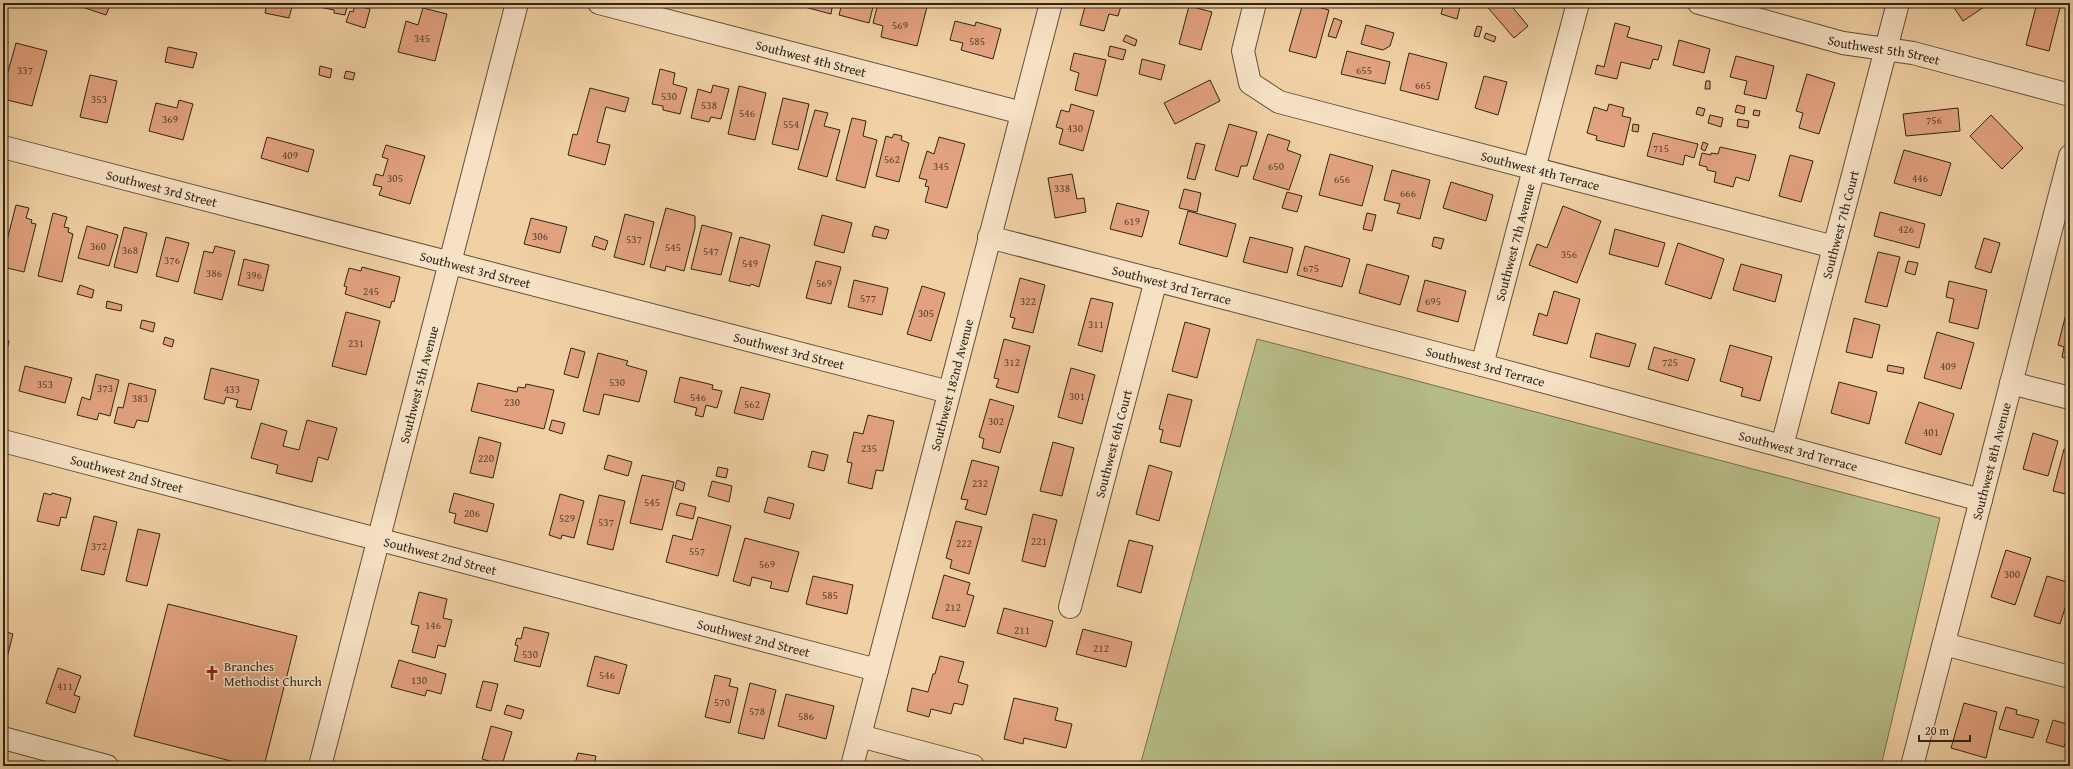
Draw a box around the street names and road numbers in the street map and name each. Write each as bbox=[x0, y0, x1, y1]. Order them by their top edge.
street label: Southwest 5th Street bbox=[1826, 30, 1943, 69]
street label: Southwest 4th Street bbox=[754, 35, 869, 82]
street label: Southwest 4th Terrace bbox=[1479, 146, 1602, 195]
street label: Southwest 3rd Street bbox=[104, 165, 220, 212]
street label: Southwest 7th Court bbox=[1817, 168, 1863, 281]
street label: Southwest 7th Avenue bbox=[1490, 181, 1539, 303]
street label: Southwest 3rd Street bbox=[418, 246, 533, 293]
street label: Southwest 3rd Terrace bbox=[1110, 260, 1234, 309]
street label: Southwest 182nd Avenue bbox=[925, 317, 978, 453]
street label: Southwest 5th Avenue bbox=[394, 324, 443, 445]
street label: Southwest 3rd Street bbox=[732, 327, 847, 374]
street label: Southwest 3rd Terrace bbox=[1424, 341, 1547, 391]
street label: Southwest 6th Court bbox=[1090, 387, 1136, 500]
street label: Southwest 8th Avenue bbox=[1967, 400, 2015, 522]
street label: Southwest 3rd Terrace bbox=[1737, 425, 1860, 476]
street label: Southwest 2nd Street bbox=[68, 450, 186, 497]
street label: Southwest 2nd Street bbox=[382, 532, 499, 580]
street label: Southwest 2nd Street bbox=[695, 614, 813, 662]

